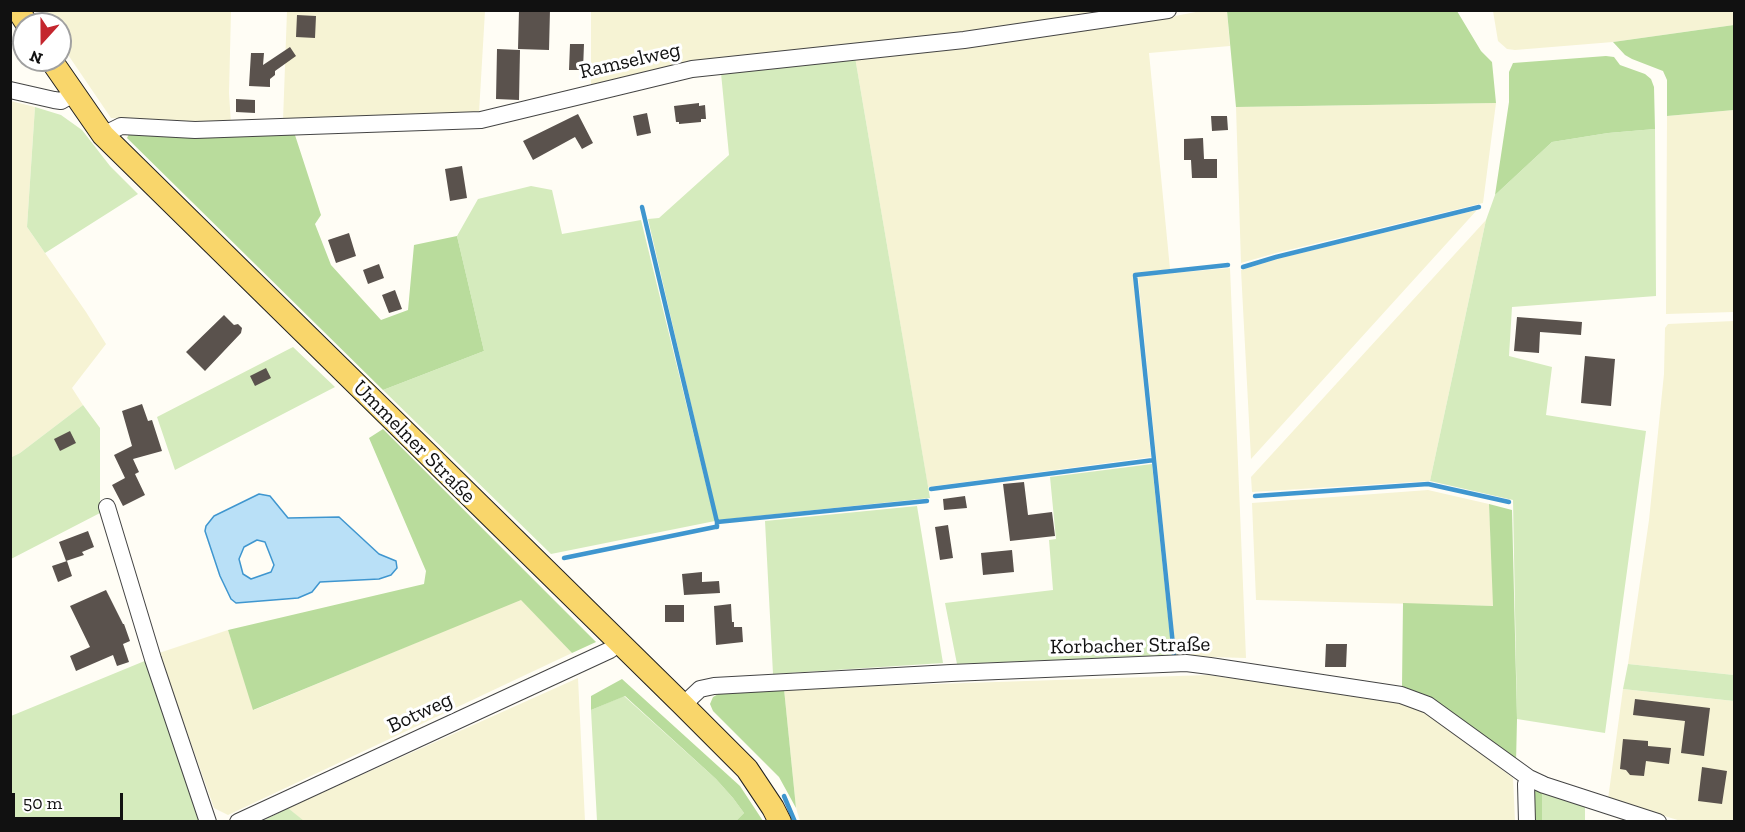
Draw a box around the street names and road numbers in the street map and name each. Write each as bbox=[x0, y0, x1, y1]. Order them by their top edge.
street label: Ramselweg bbox=[577, 37, 683, 85]
street label: Ummelner Straße bbox=[347, 375, 481, 509]
street label: Korbacher Straße bbox=[1050, 632, 1210, 660]
street label: Botweg bbox=[384, 687, 456, 739]

